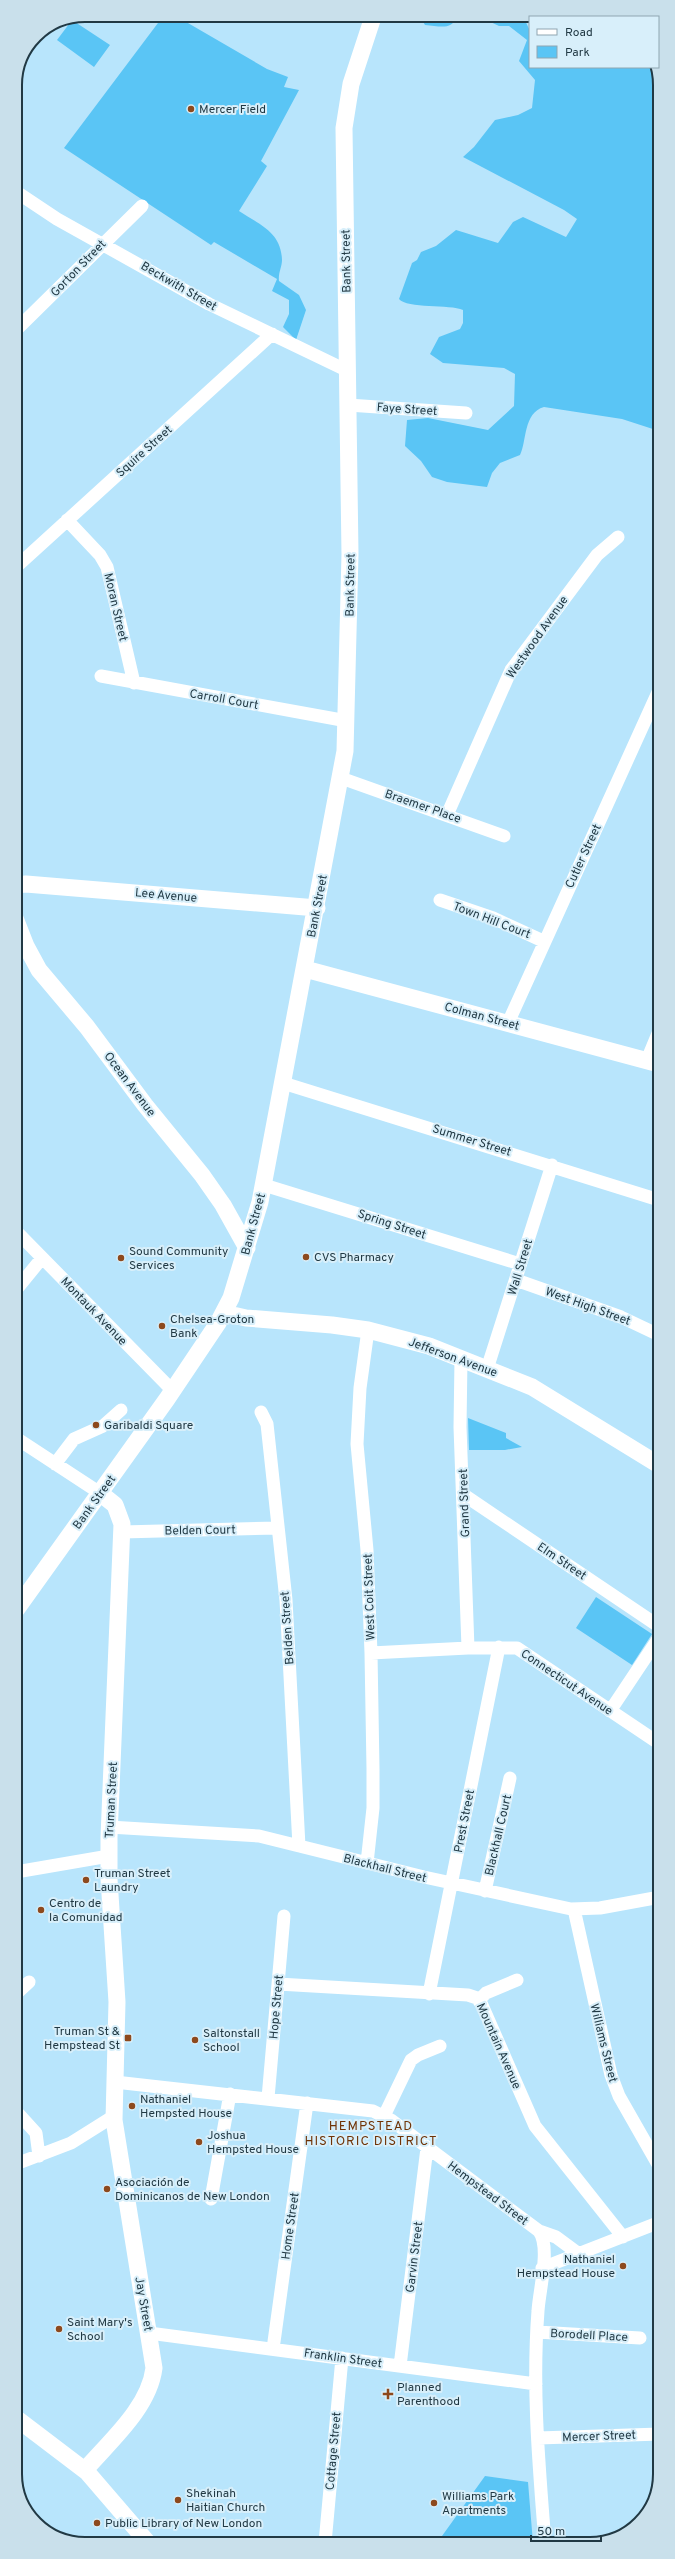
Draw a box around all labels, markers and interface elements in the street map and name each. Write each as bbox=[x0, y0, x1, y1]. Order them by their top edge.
legend bbox=[529, 16, 659, 68]
text: Road bbox=[565, 25, 593, 41]
text: Park bbox=[565, 45, 590, 61]
place label: Mercer Field bbox=[199, 102, 266, 118]
marker: Mercer Field bbox=[186, 104, 196, 114]
street label: Bank Street bbox=[338, 229, 356, 293]
street label: Gorton Street bbox=[47, 237, 110, 301]
street label: Beckwith Street bbox=[138, 259, 219, 315]
street label: Faye Street bbox=[376, 400, 438, 420]
street label: Squire Street bbox=[113, 422, 176, 481]
street label: Bank Street bbox=[342, 553, 360, 617]
street label: Moran Street bbox=[99, 571, 131, 643]
street label: Westwood Avenue bbox=[503, 593, 572, 682]
street label: Carroll Court bbox=[188, 686, 260, 714]
street label: Braemer Place bbox=[382, 786, 463, 827]
street label: Cutler Street bbox=[562, 822, 606, 891]
street label: Bank Street bbox=[304, 874, 332, 939]
street label: Lee Avenue bbox=[134, 885, 198, 907]
street label: Town Hill Court bbox=[451, 899, 533, 943]
street label: Colman Street bbox=[442, 999, 521, 1035]
street label: Ocean Avenue bbox=[100, 1049, 159, 1120]
street label: Summer Street bbox=[430, 1121, 513, 1161]
street label: Bank Street bbox=[238, 1192, 270, 1257]
street label: Spring Street bbox=[355, 1206, 428, 1244]
street label: Wall Street bbox=[505, 1237, 537, 1297]
place label: Sound Community Services bbox=[129, 1244, 228, 1274]
place label: CVS Pharmacy bbox=[314, 1250, 394, 1266]
marker: CVS Pharmacy bbox=[301, 1252, 311, 1262]
marker: Sound Community Services bbox=[116, 1253, 126, 1263]
street label: Montauk Avenue bbox=[57, 1274, 130, 1349]
street label: West High Street bbox=[543, 1284, 633, 1330]
place label: Chelsea-Groton Bank bbox=[170, 1312, 254, 1342]
marker: Chelsea-Groton Bank bbox=[157, 1321, 167, 1331]
street label: Jefferson Avenue bbox=[406, 1334, 499, 1381]
place label: Garibaldi Square bbox=[104, 1418, 193, 1434]
marker: Garibaldi Square bbox=[91, 1420, 101, 1430]
street label: Grand Street bbox=[456, 1468, 474, 1538]
street label: Bank Street bbox=[70, 1472, 120, 1533]
street label: Belden Court bbox=[164, 1522, 236, 1540]
street label: Elm Street bbox=[534, 1539, 589, 1584]
street label: West Coit Street bbox=[360, 1553, 380, 1641]
street label: Belden Street bbox=[277, 1591, 299, 1665]
street label: Connecticut Avenue bbox=[517, 1646, 616, 1720]
street label: Truman Street bbox=[102, 1761, 122, 1839]
street label: Prest Street bbox=[451, 1788, 479, 1854]
street label: Blackhall Court bbox=[482, 1793, 516, 1877]
street label: Blackhall Street bbox=[342, 1851, 428, 1887]
place label: Truman Street Laundry bbox=[94, 1866, 171, 1896]
marker: Truman Street Laundry bbox=[81, 1875, 91, 1885]
place label: Centro de la Comunidad bbox=[49, 1896, 123, 1926]
marker: Centro de la Comunidad bbox=[36, 1905, 46, 1915]
street label: Hope Street bbox=[266, 1974, 288, 2040]
street label: Mountain Avenue bbox=[472, 2001, 524, 2092]
street label: Williams Street bbox=[586, 2002, 621, 2084]
place label: Truman St & Hempstead St bbox=[44, 2024, 120, 2054]
place label: Saltonstall School bbox=[203, 2026, 260, 2056]
marker: Truman St & Hempstead St bbox=[123, 2033, 133, 2043]
marker: Saltonstall School bbox=[190, 2035, 200, 2045]
place label: Nathaniel Hempsted House bbox=[140, 2092, 232, 2122]
marker: Nathaniel Hempsted House bbox=[127, 2101, 137, 2111]
district label: HEMPSTEAD HISTORIC DISTRICT bbox=[304, 2119, 438, 2150]
place label: Joshua Hempsted House bbox=[207, 2128, 299, 2158]
marker: Joshua Hempsted House bbox=[194, 2137, 204, 2147]
street label: Hempstead Street bbox=[444, 2158, 531, 2229]
place label: Asociación de Dominicanos de New London bbox=[115, 2175, 270, 2205]
marker: Asociación de Dominicanos de New London bbox=[102, 2184, 112, 2194]
street label: Home Street bbox=[278, 2191, 304, 2261]
street label: Garvin Street bbox=[403, 2221, 427, 2293]
place label: Nathaniel Hempstead House bbox=[517, 2252, 615, 2282]
marker: Nathaniel Hempstead House bbox=[618, 2261, 628, 2271]
street label: Jay Street bbox=[130, 2276, 156, 2333]
place label: Saint Mary's School bbox=[67, 2315, 133, 2345]
marker: Saint Mary's School bbox=[54, 2324, 64, 2334]
street label: Borodell Place bbox=[550, 2326, 628, 2346]
street label: Franklin Street bbox=[303, 2346, 383, 2372]
place label: Planned Parenthood bbox=[397, 2380, 460, 2410]
marker: Planned Parenthood bbox=[382, 2388, 394, 2400]
street label: Cottage Street bbox=[323, 2411, 345, 2491]
street label: Mercer Street bbox=[562, 2428, 636, 2446]
place label: Shekinah Haitian Church bbox=[186, 2486, 265, 2516]
place label: Williams Park Apartments bbox=[442, 2489, 514, 2519]
marker: Shekinah Haitian Church bbox=[173, 2495, 183, 2505]
marker: Williams Park Apartments bbox=[429, 2498, 439, 2508]
place label: Public Library of New London bbox=[105, 2516, 262, 2532]
scale bar bbox=[531, 2517, 601, 2543]
marker: Public Library of New London bbox=[92, 2518, 102, 2528]
text: 50 m bbox=[537, 2524, 565, 2540]

